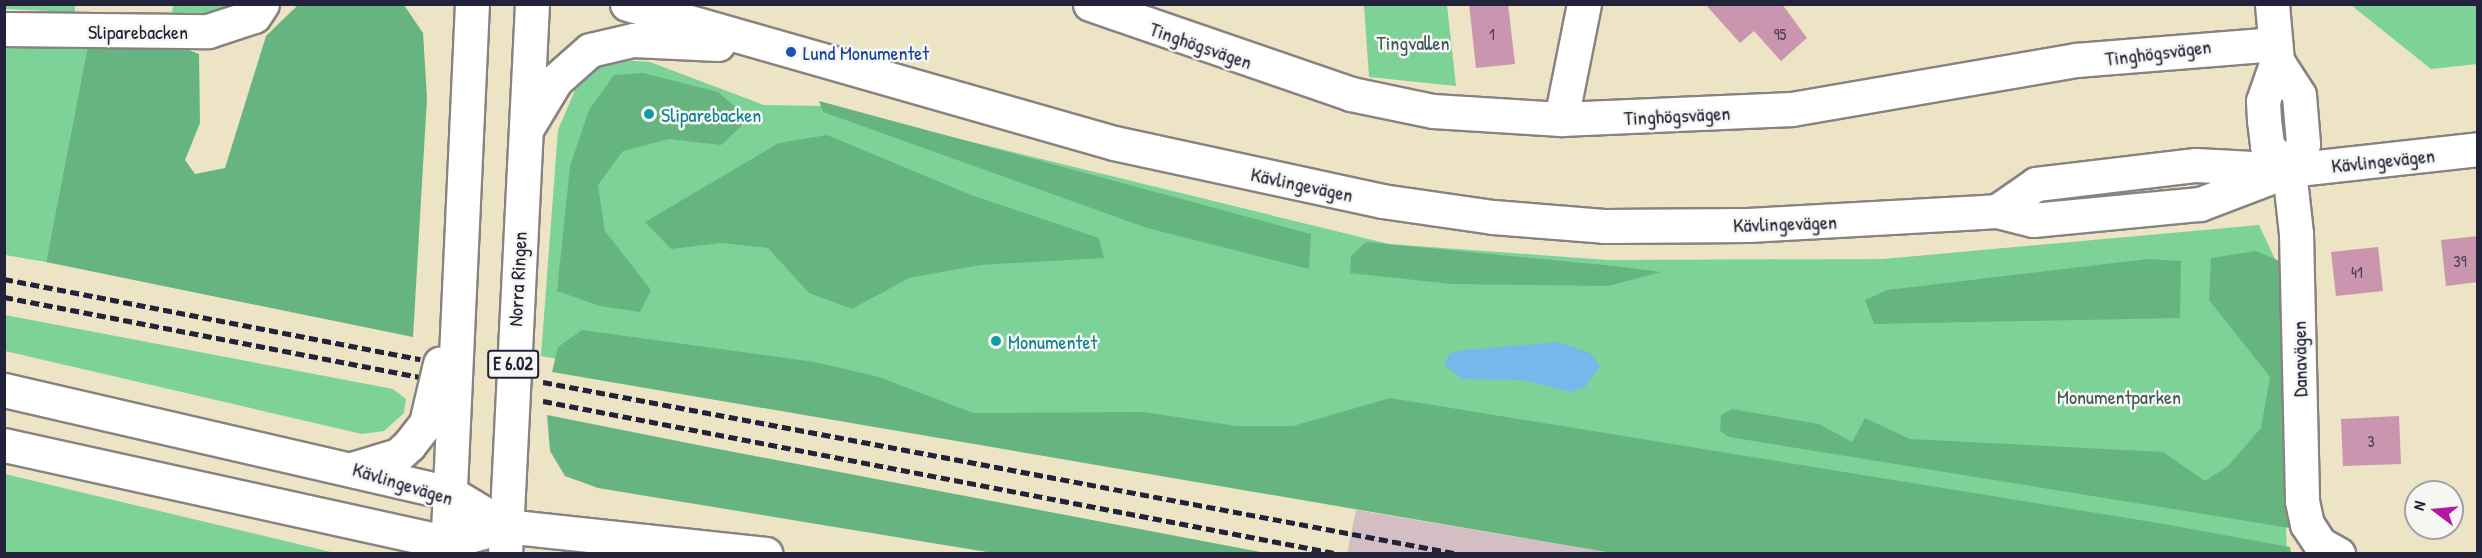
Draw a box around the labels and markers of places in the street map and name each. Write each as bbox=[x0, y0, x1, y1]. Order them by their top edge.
place label: Lund Monumentet bbox=[803, 40, 929, 64]
marker: Lund Monumentet bbox=[784, 45, 798, 59]
place label: Sliparebacken bbox=[661, 102, 761, 126]
marker: Sliparebacken bbox=[642, 107, 656, 121]
place label: Monumentet bbox=[1008, 329, 1097, 353]
marker: Monumentet bbox=[989, 334, 1003, 348]

